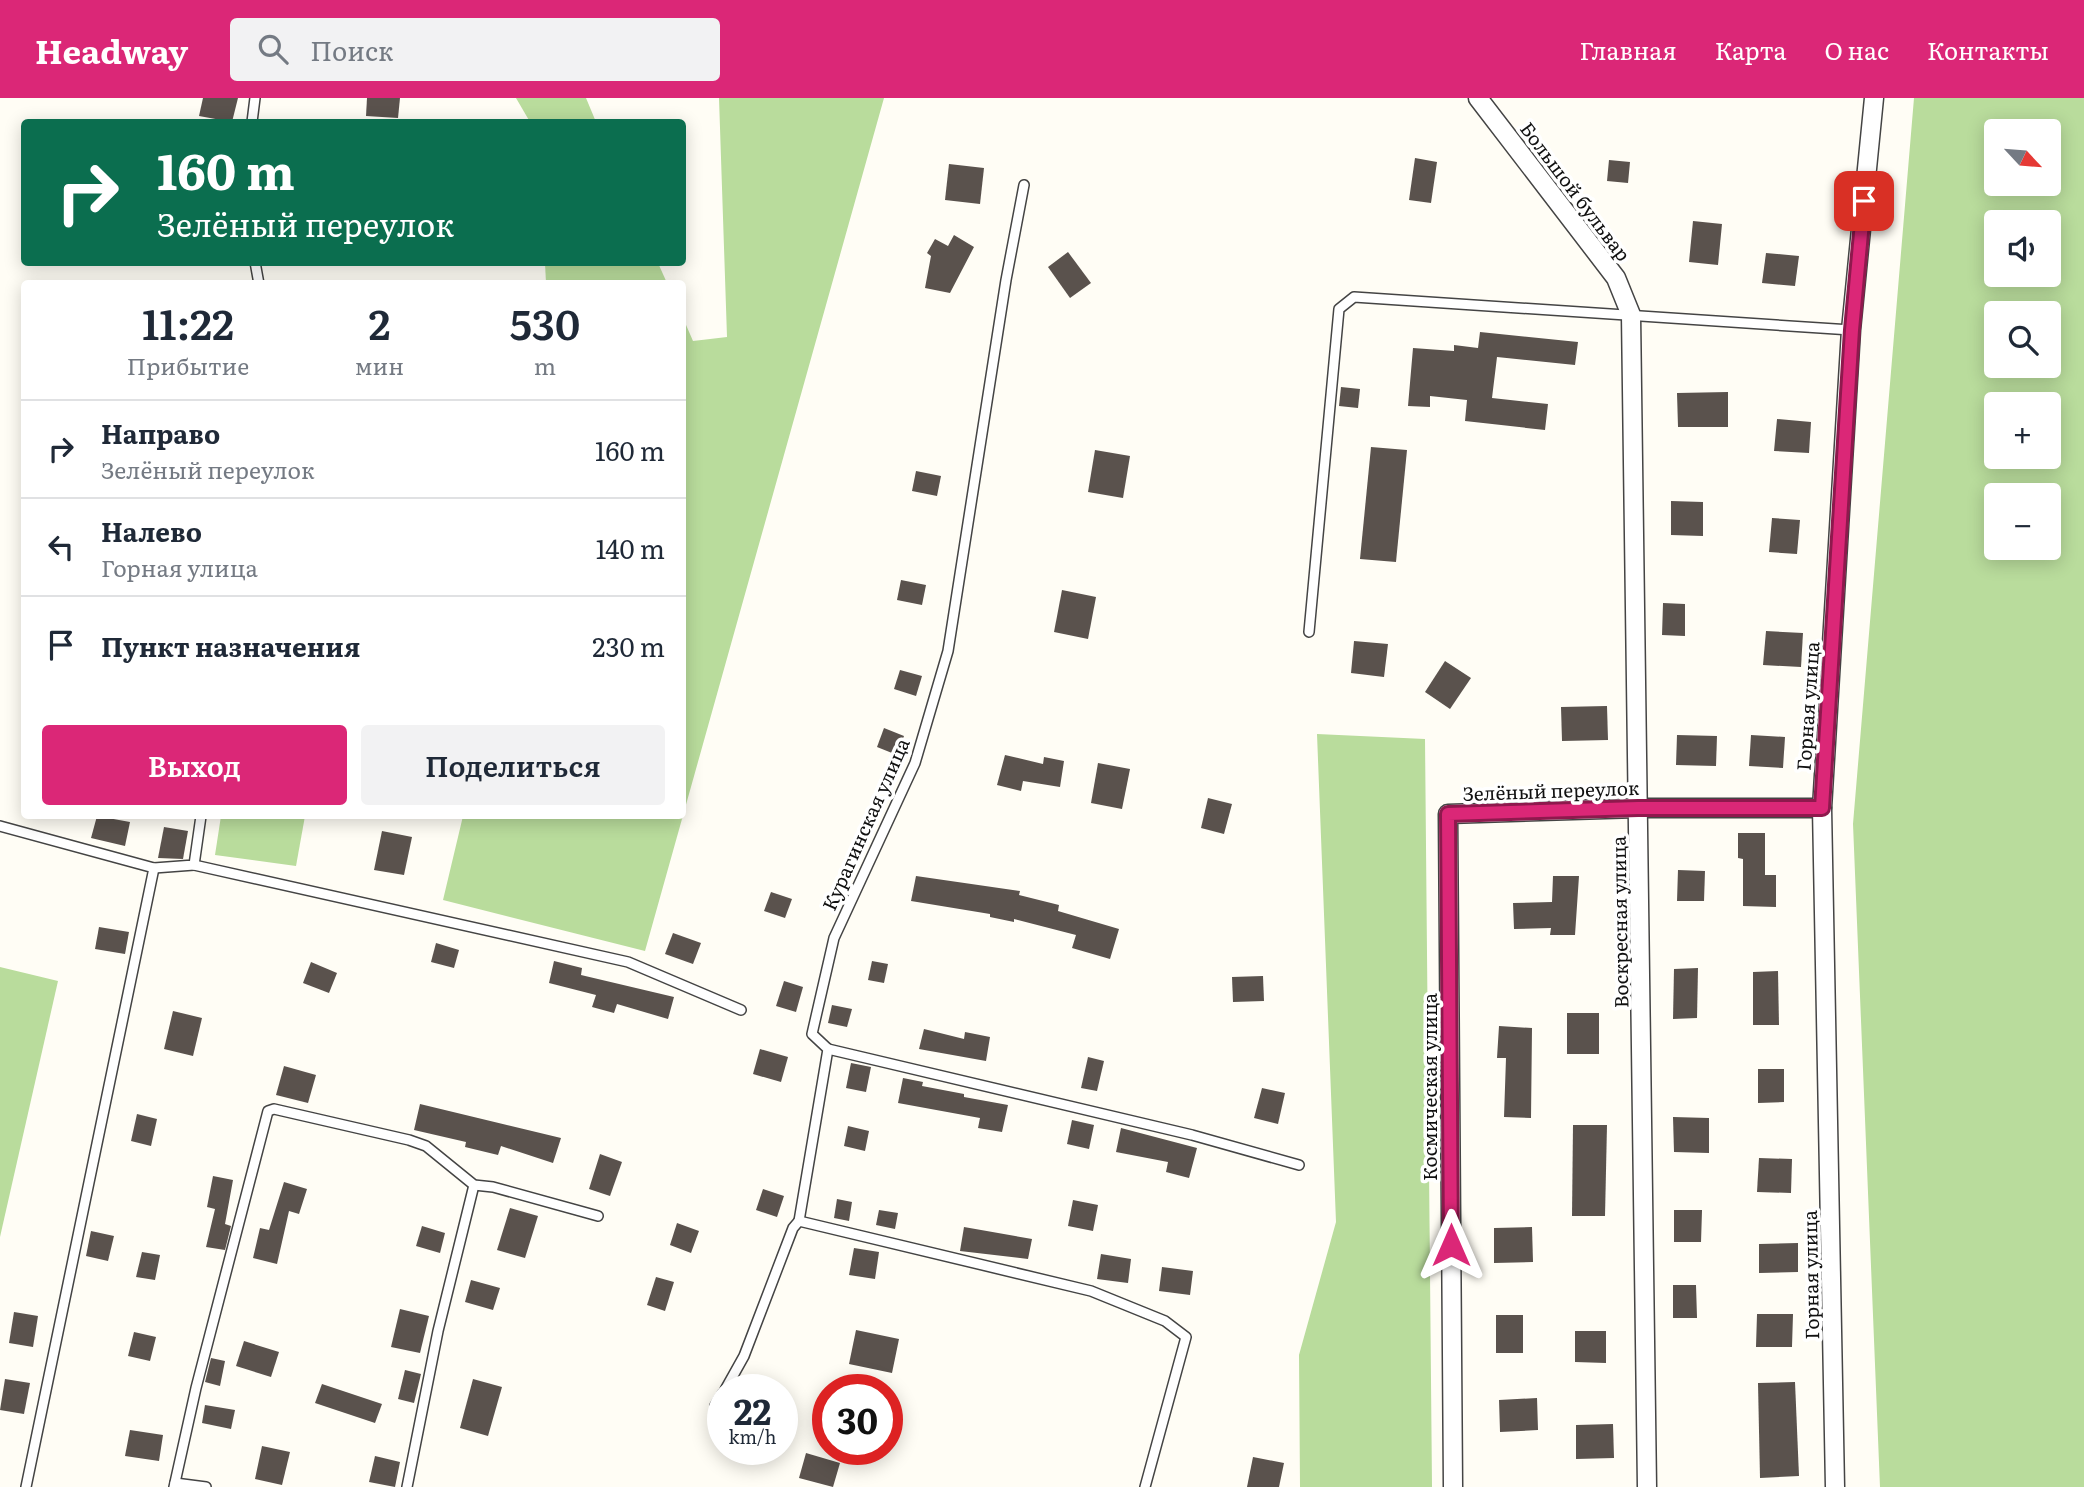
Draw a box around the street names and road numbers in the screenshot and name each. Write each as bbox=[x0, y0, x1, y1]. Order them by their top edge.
street label: Большой бульвар bbox=[1514, 115, 1638, 267]
street label: Горная улица bbox=[1789, 640, 1826, 772]
street label: Курагинская улица bbox=[814, 733, 916, 915]
street label: Зелёный переулок bbox=[1462, 773, 1640, 807]
street label: Воскресная улица bbox=[1603, 835, 1635, 1008]
street label: Космическая улица bbox=[1415, 992, 1443, 1181]
street label: Горная улица bbox=[1795, 1209, 1825, 1340]

